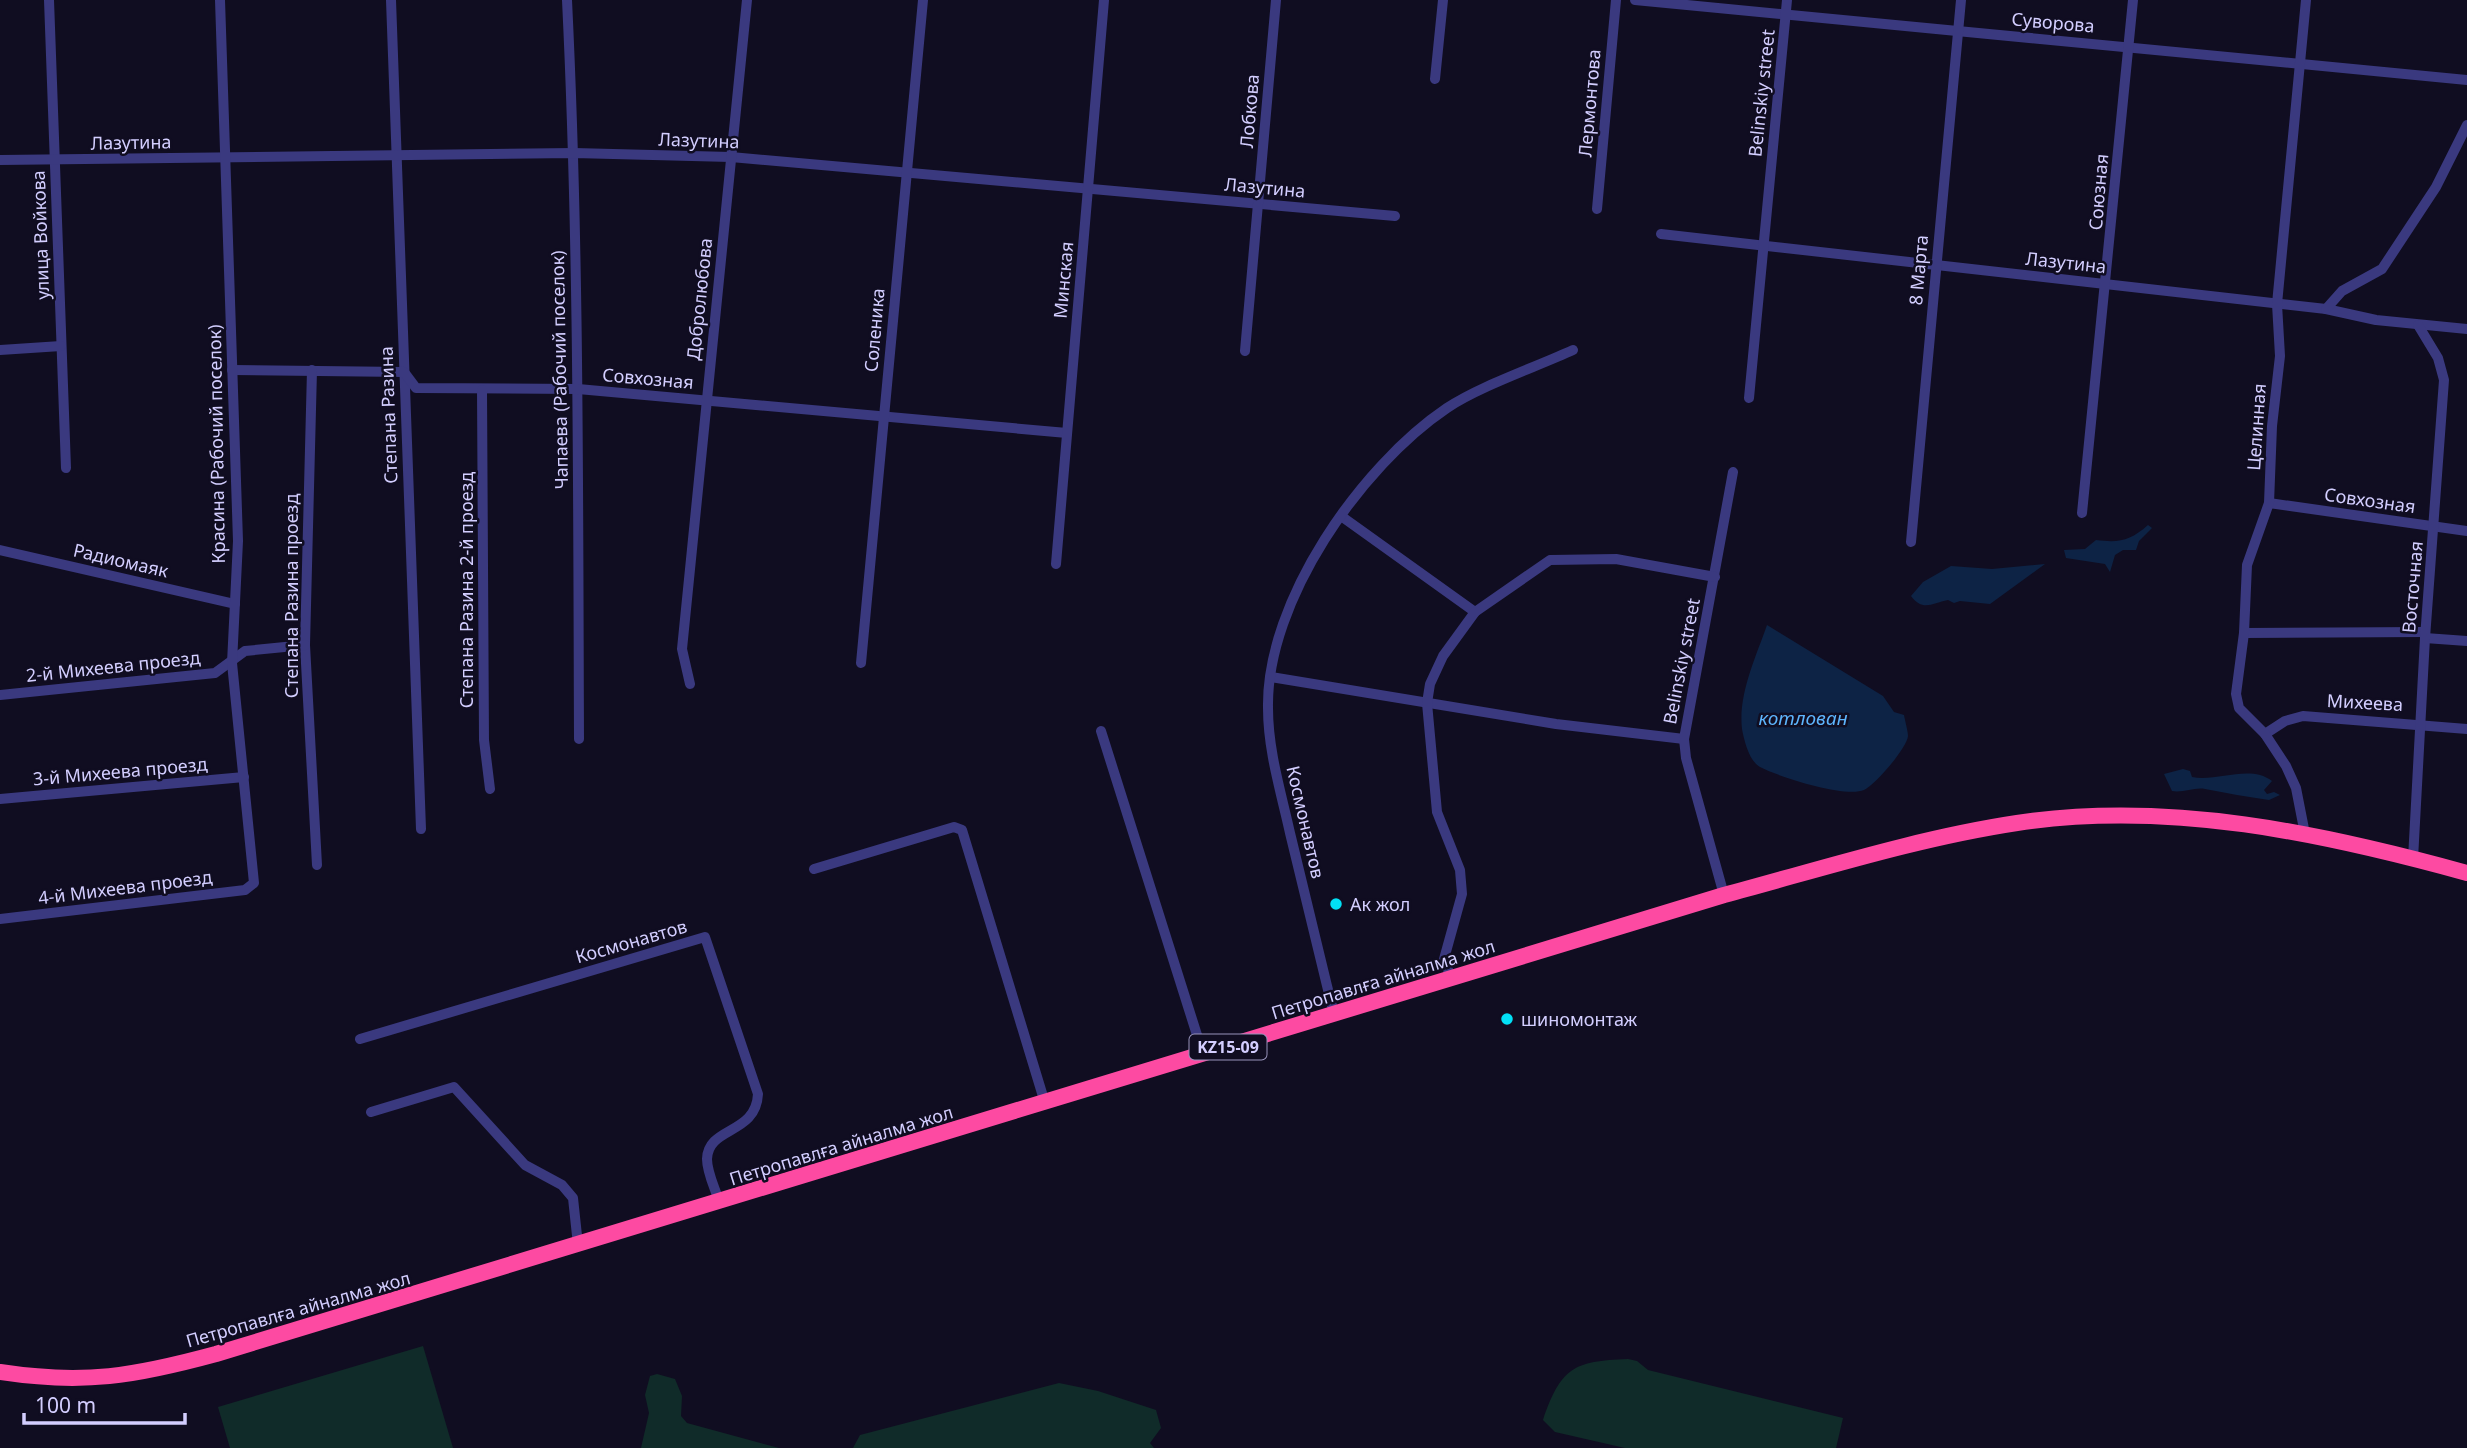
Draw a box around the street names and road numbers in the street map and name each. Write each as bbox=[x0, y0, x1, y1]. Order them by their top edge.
street label: Суворова bbox=[2010, 6, 2096, 38]
street label: Belinskiy street bbox=[1742, 28, 1780, 158]
street label: Лермонтова bbox=[1572, 48, 1606, 158]
street label: Лобкова bbox=[1234, 73, 1264, 149]
street label: Лазутина bbox=[658, 127, 740, 153]
street label: Лазутина bbox=[90, 129, 172, 155]
street label: Союзная bbox=[2083, 153, 2113, 231]
street label: улица Войкова bbox=[26, 170, 54, 300]
street label: Лазутина bbox=[1224, 172, 1306, 202]
street label: 8 Марта bbox=[1903, 234, 1933, 306]
street label: Добролюбова bbox=[681, 237, 717, 361]
street label: Минская bbox=[1048, 241, 1078, 319]
street label: Лазутина bbox=[2024, 246, 2108, 278]
street label: Чапаева (Рабочий поселок) bbox=[545, 250, 573, 490]
street label: Соленика bbox=[858, 287, 890, 373]
street label: Красина (Рабочий поселок) bbox=[202, 324, 230, 564]
street label: Степана Разина bbox=[374, 346, 402, 484]
street label: Совхозная bbox=[601, 362, 695, 394]
street label: Целинная bbox=[2241, 383, 2271, 471]
street label: Степана Разина 2-й проезд bbox=[454, 472, 478, 708]
street label: Совхозная bbox=[2323, 482, 2417, 518]
street label: Степана Разина проезд bbox=[279, 494, 303, 698]
street label: Радиомаяк bbox=[71, 537, 171, 583]
street label: Восточная bbox=[2396, 540, 2428, 634]
street label: Belinskiy street bbox=[1657, 595, 1705, 726]
street label: 2-й Михеева проезд bbox=[25, 645, 201, 687]
street label: Михеева bbox=[2326, 688, 2404, 716]
street label: 3-й Михеева проезд bbox=[32, 751, 208, 791]
street label: Космонавтов bbox=[1281, 763, 1331, 881]
street label: 4-й Михеева проезд bbox=[37, 864, 213, 910]
street label: Космонавтов bbox=[572, 914, 690, 968]
street label: Петропавлға айналма жол bbox=[1268, 934, 1498, 1024]
road number: KZ15-09 bbox=[1190, 1035, 1266, 1060]
street label: Петропавлға айналма жол bbox=[726, 1100, 956, 1190]
street label: Петропавлға айналма жол bbox=[183, 1265, 413, 1353]

